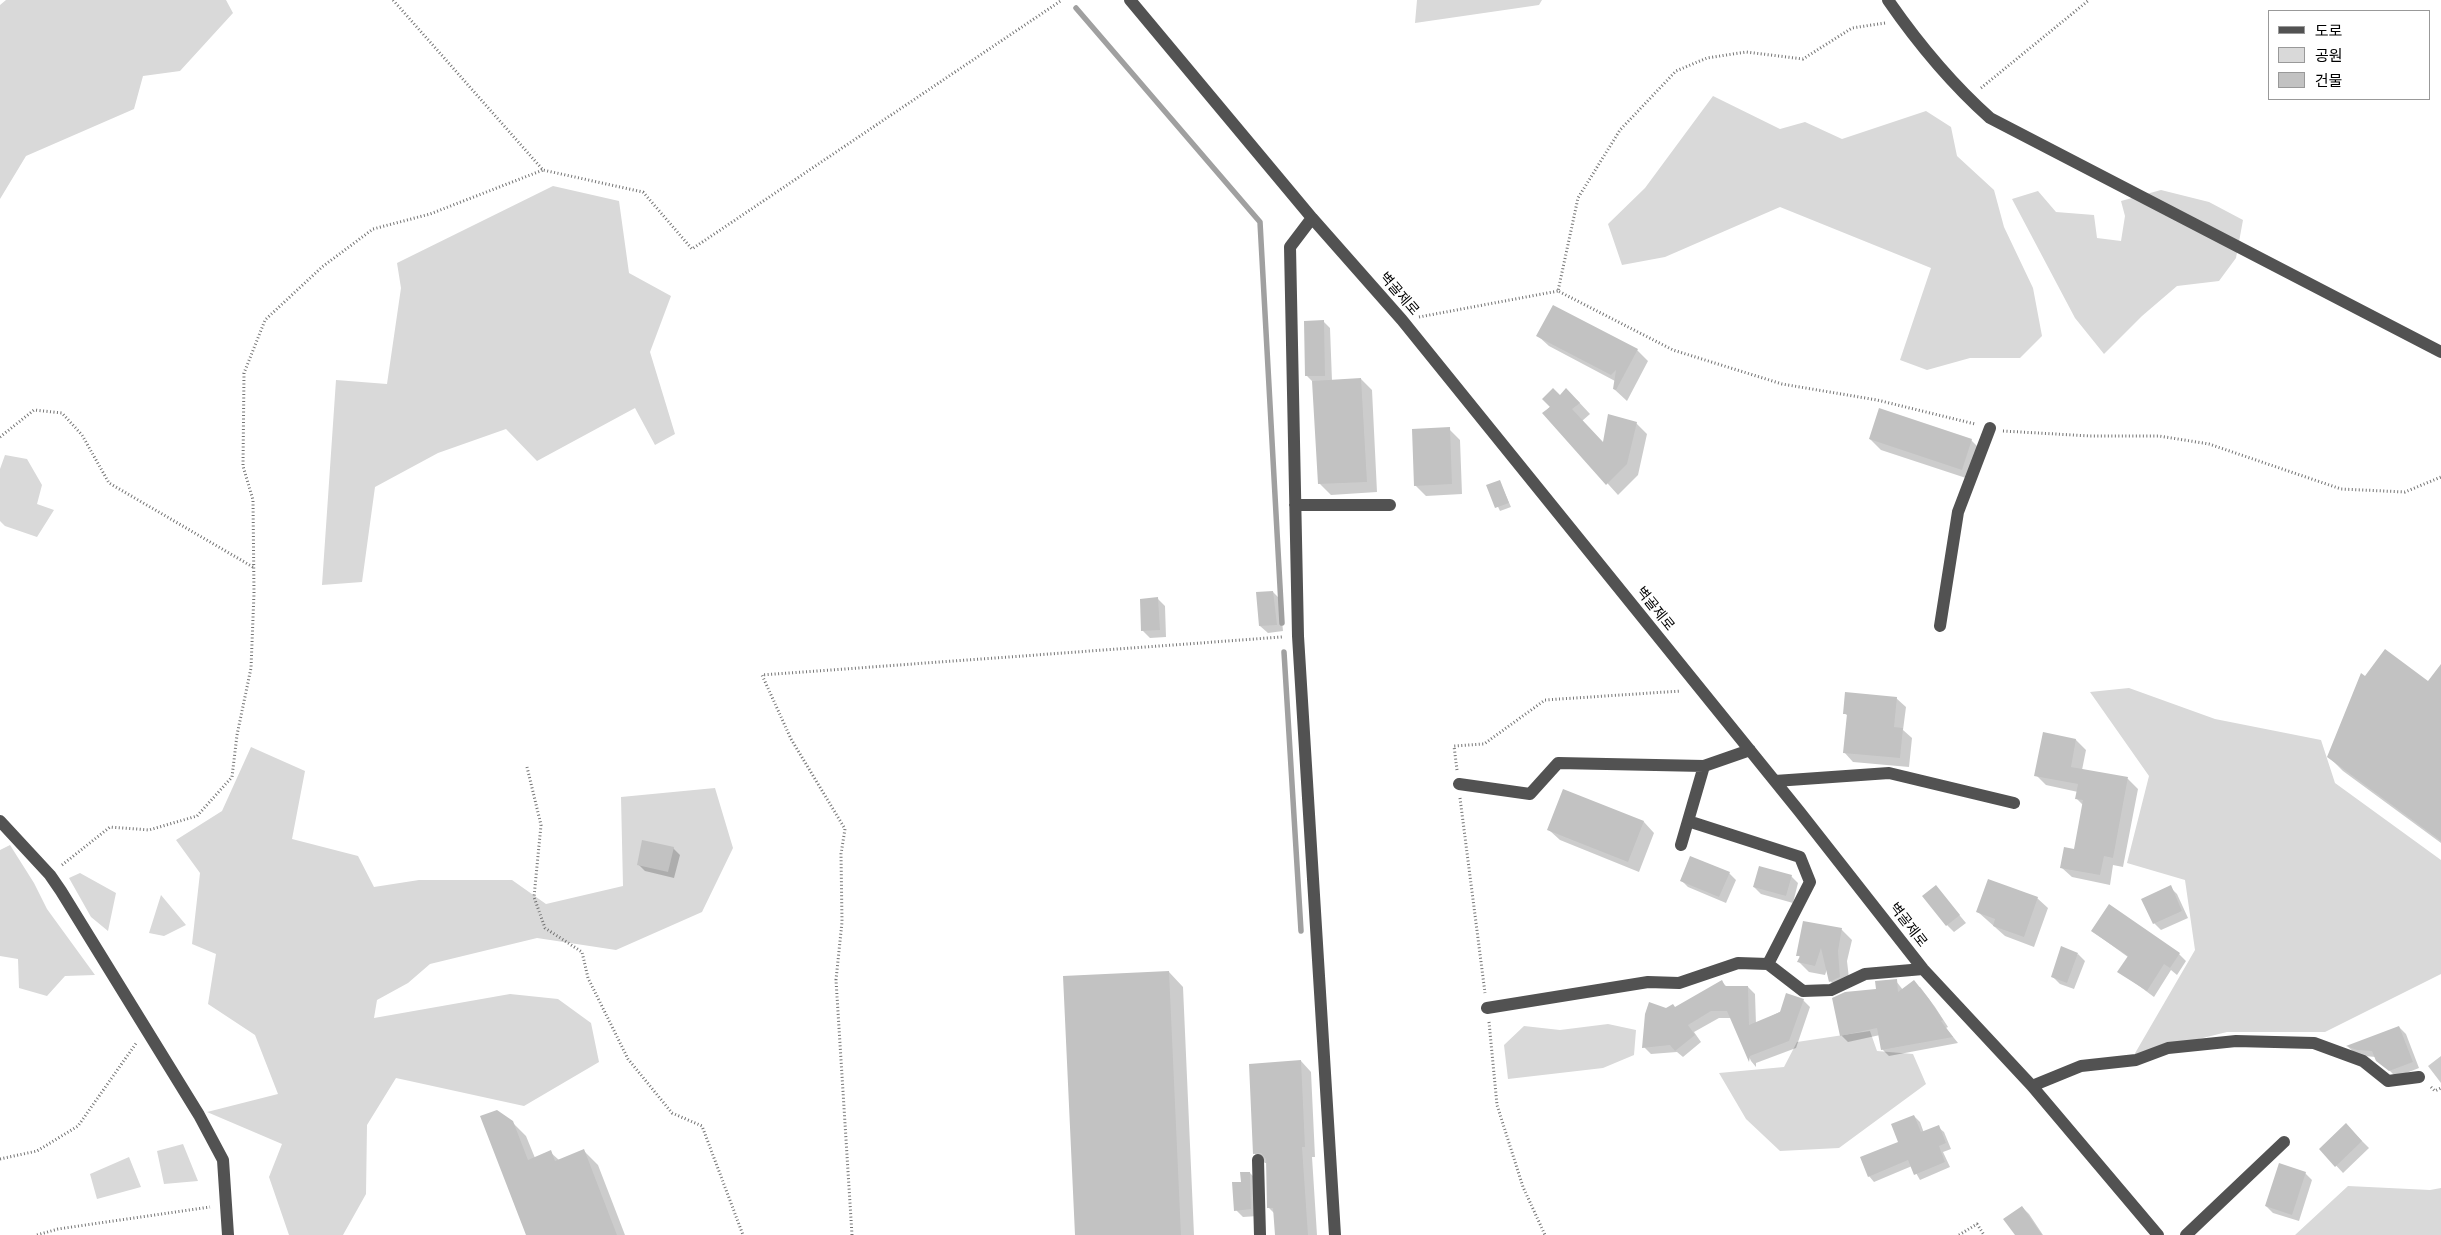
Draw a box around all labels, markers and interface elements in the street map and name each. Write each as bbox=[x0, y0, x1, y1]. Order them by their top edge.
legend bbox=[2268, 10, 2431, 100]
text: 도로 bbox=[2315, 21, 2343, 40]
text: 공원 bbox=[2315, 46, 2343, 65]
text: 건물 bbox=[2315, 71, 2343, 90]
street label: 벽골제로 bbox=[1376, 269, 1422, 319]
street label: 벽골제로 bbox=[1632, 584, 1678, 634]
street label: 벽골제로 bbox=[1886, 900, 1930, 950]

